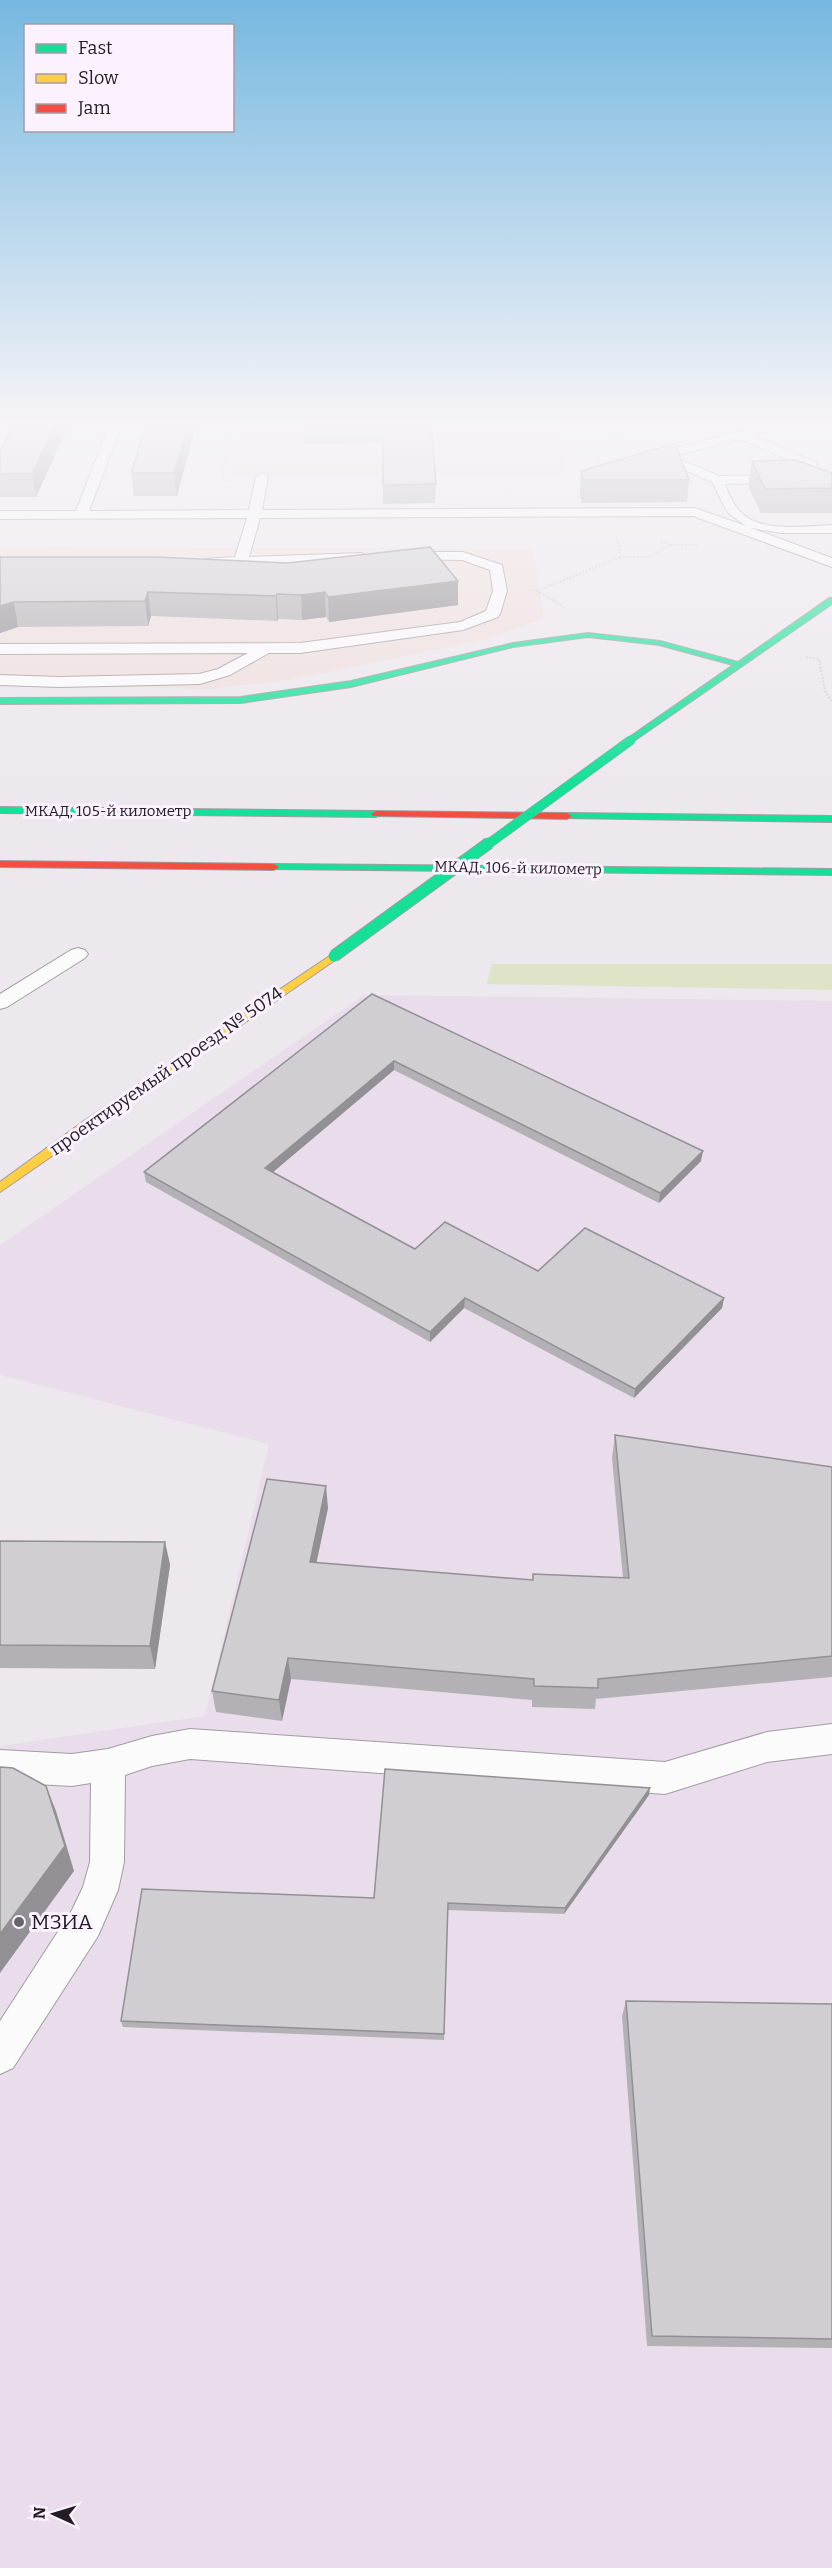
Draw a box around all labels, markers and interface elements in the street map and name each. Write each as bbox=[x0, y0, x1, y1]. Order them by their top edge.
legend bbox=[24, 24, 234, 132]
text: Fast bbox=[78, 37, 113, 59]
text: Slow bbox=[78, 67, 119, 89]
text: Jam bbox=[77, 97, 111, 119]
street label: МКАД, 105-й километр bbox=[25, 802, 191, 820]
street label: МКАД, 106-й километр bbox=[434, 858, 602, 878]
street label: проектируемый проезд № 5074 bbox=[45, 982, 287, 1160]
place label: МЗИА bbox=[31, 1909, 93, 1935]
marker: МЗИА bbox=[12, 1915, 26, 1929]
north arrow bbox=[24, 2484, 84, 2544]
text: N bbox=[30, 2506, 49, 2520]

